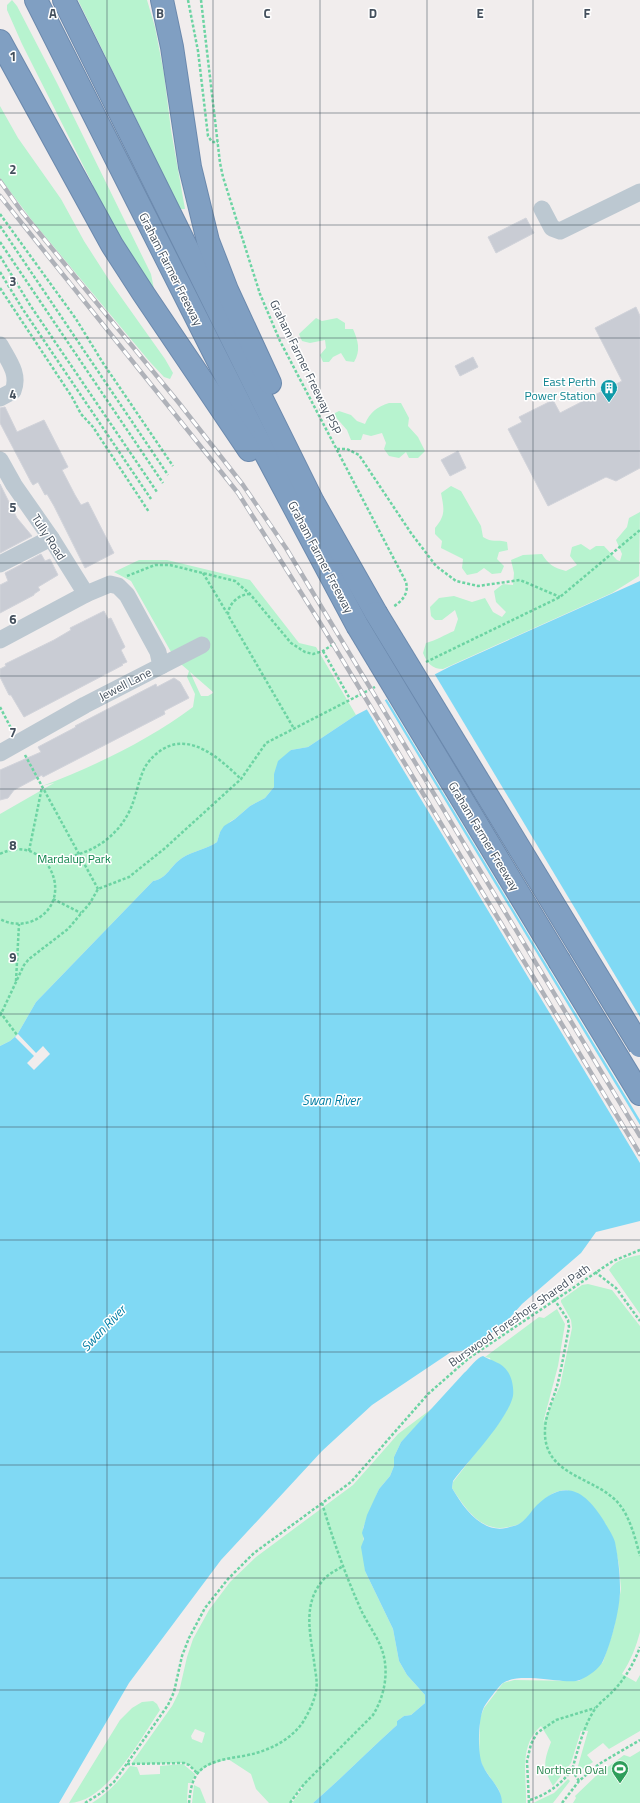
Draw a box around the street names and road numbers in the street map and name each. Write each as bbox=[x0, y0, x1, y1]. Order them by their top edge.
street label: Graham Farmer Freeway bbox=[134, 209, 208, 329]
street label: Graham Farmer Freeway PSP bbox=[265, 296, 347, 438]
street label: Graham Farmer Freeway bbox=[283, 498, 359, 617]
street label: Tully Road bbox=[27, 510, 71, 564]
street label: Jewell Lane bbox=[95, 663, 155, 705]
street label: Graham Farmer Freeway bbox=[444, 778, 524, 894]
street label: Burswood Foreshore Shared Path bbox=[444, 1259, 594, 1371]

